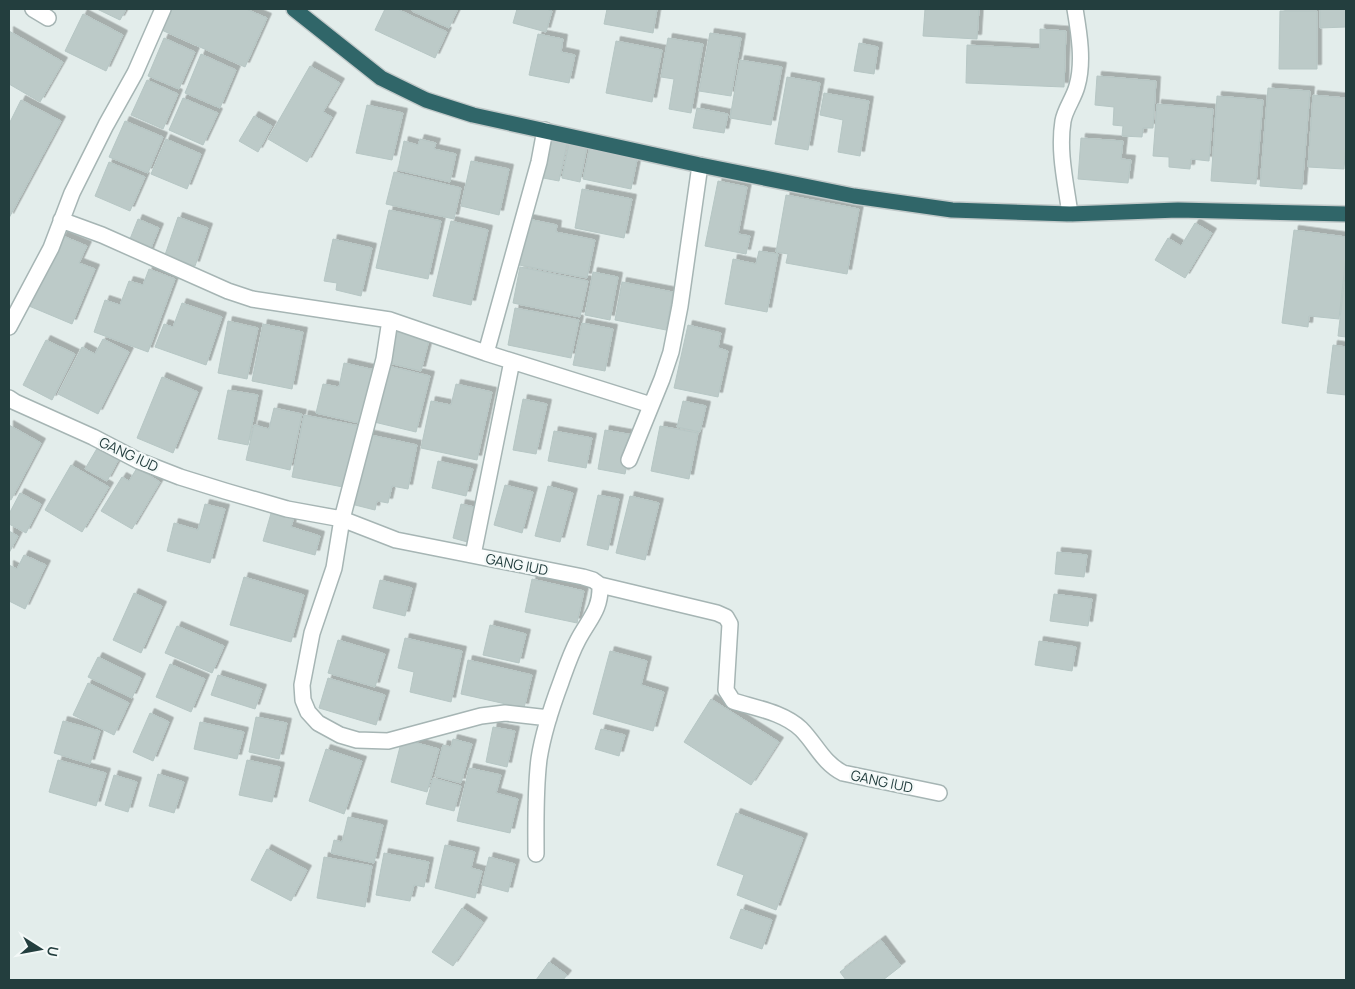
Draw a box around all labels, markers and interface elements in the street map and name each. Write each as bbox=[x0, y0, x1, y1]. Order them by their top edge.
street label: GANG IUD bbox=[96, 432, 162, 476]
street label: GANG IUD bbox=[484, 549, 550, 579]
street label: GANG IUD bbox=[849, 765, 915, 797]
north arrow bbox=[15, 924, 65, 974]
text: U bbox=[43, 945, 64, 958]

